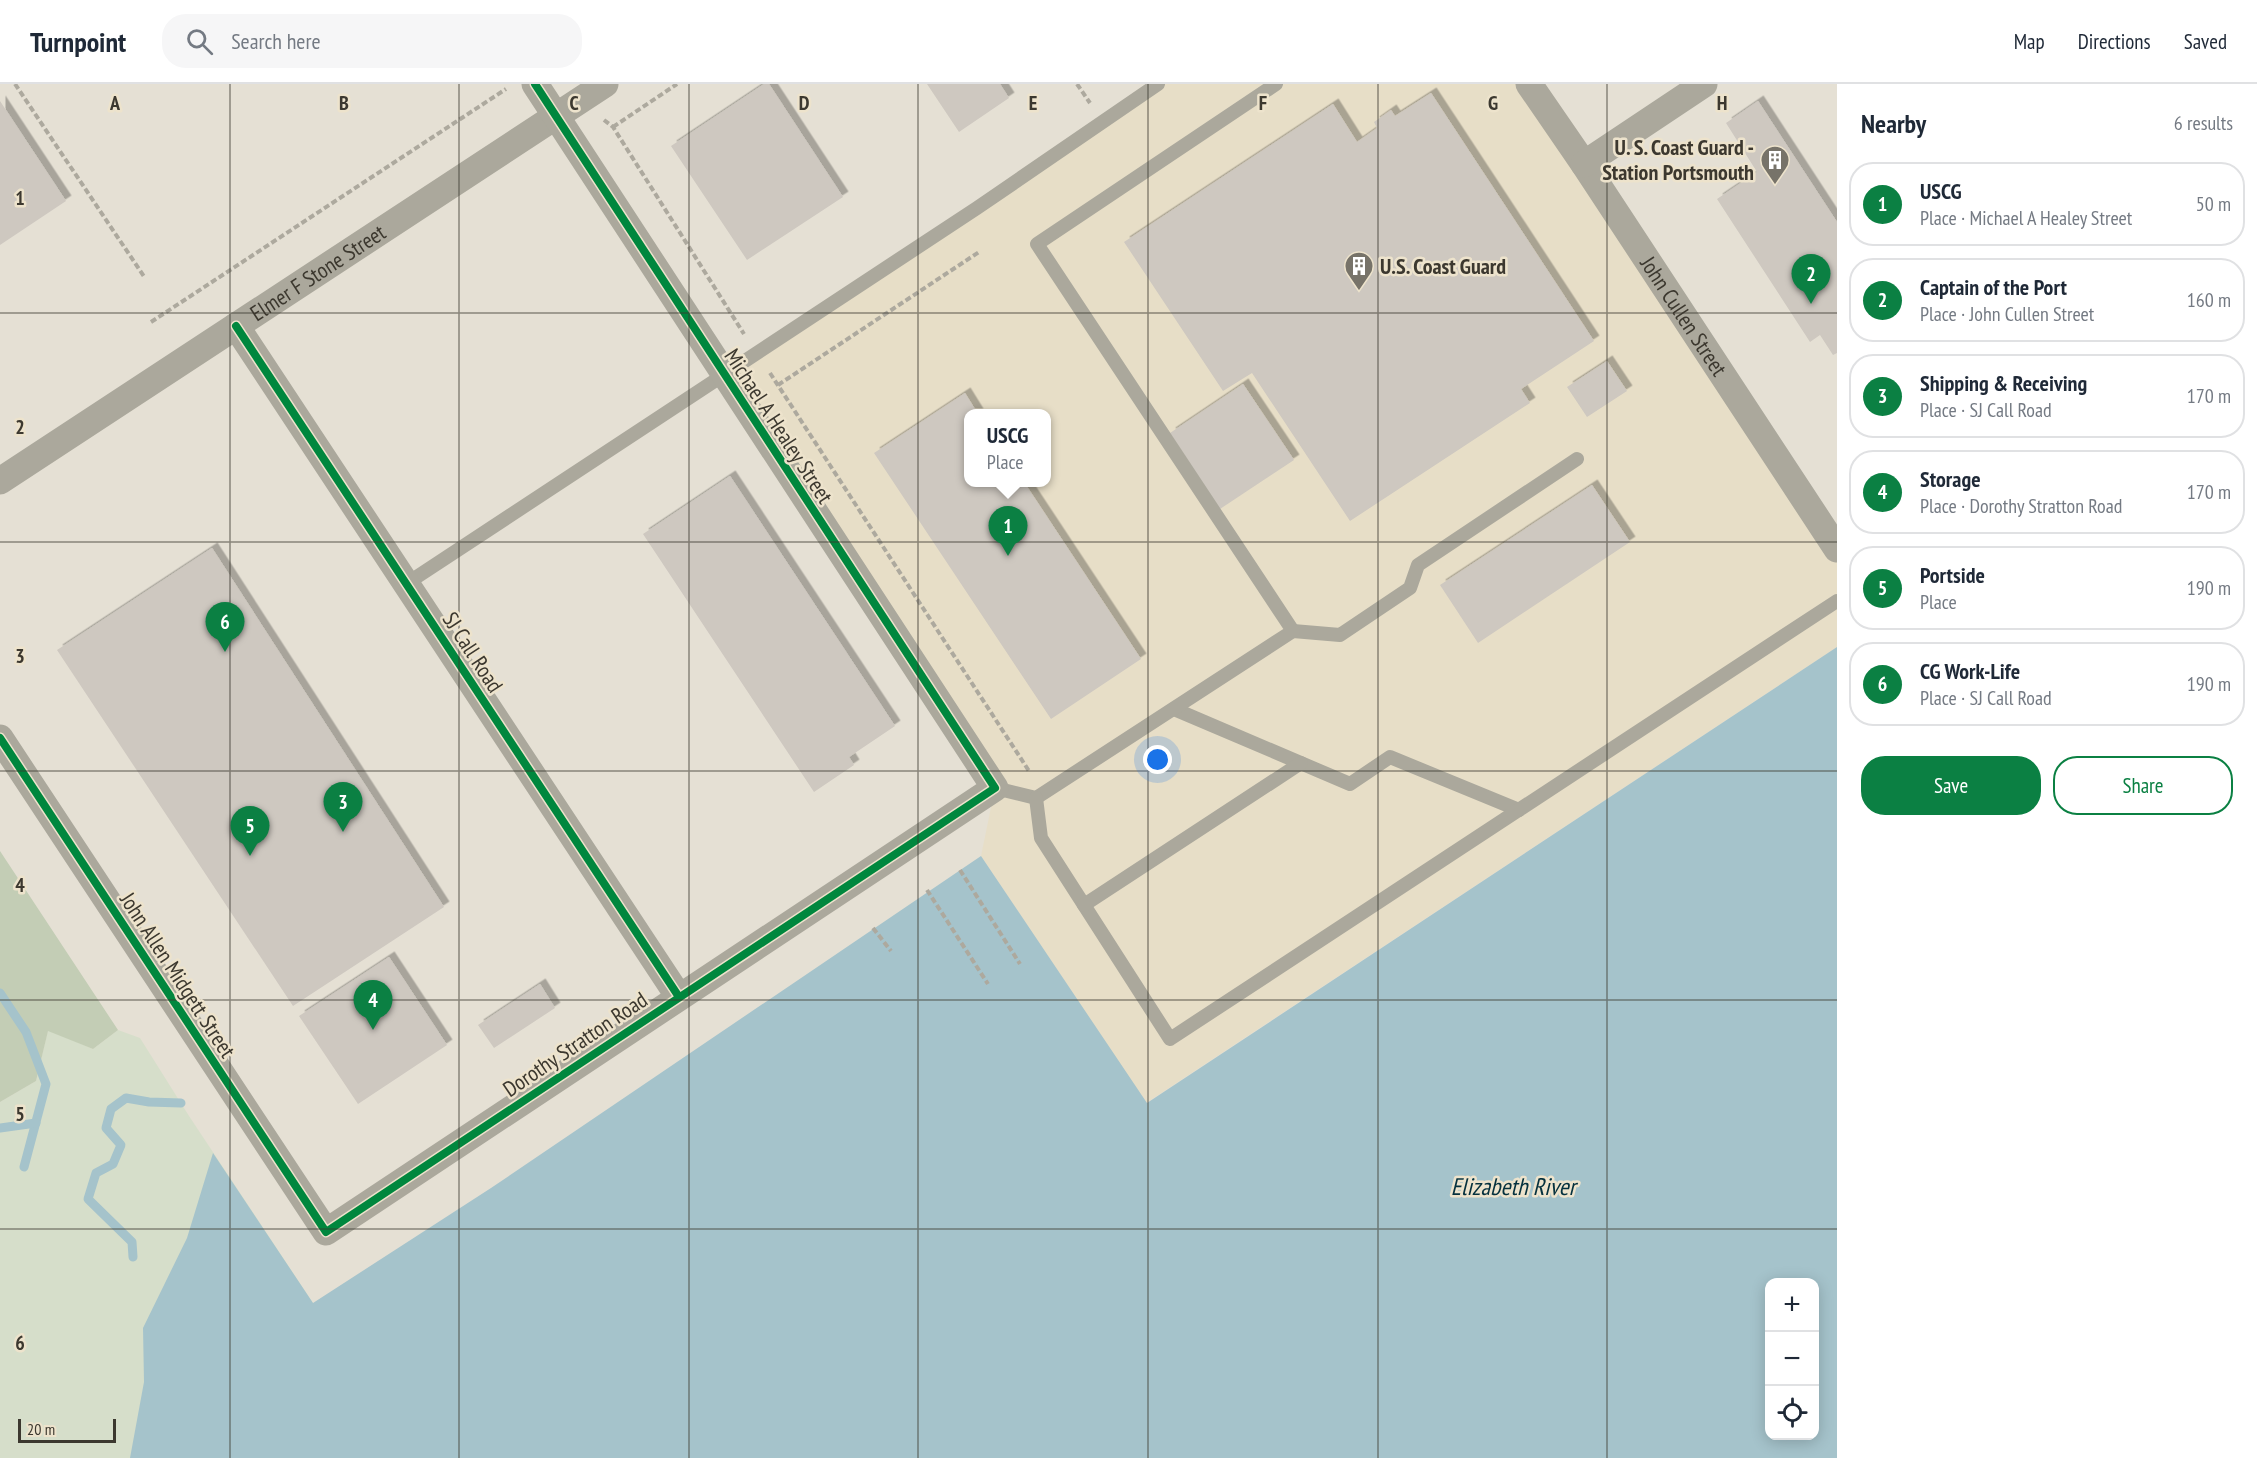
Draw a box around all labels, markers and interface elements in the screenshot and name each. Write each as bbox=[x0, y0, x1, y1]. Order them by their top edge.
search box bbox=[162, 14, 582, 68]
text: Turnpoint bbox=[30, 23, 126, 60]
icon: search bbox=[183, 25, 216, 58]
text: Search here bbox=[231, 27, 321, 55]
text: Map bbox=[2014, 28, 2045, 55]
text: Directions bbox=[2078, 28, 2151, 55]
text: Saved bbox=[2184, 28, 2227, 55]
text: A bbox=[109, 90, 121, 116]
text: B bbox=[339, 90, 349, 116]
text: C bbox=[569, 90, 579, 116]
text: D bbox=[799, 90, 810, 116]
text: E bbox=[1029, 90, 1037, 116]
text: F bbox=[1259, 90, 1267, 116]
text: G bbox=[1488, 90, 1498, 116]
text: H bbox=[1717, 90, 1727, 116]
text: Nearby bbox=[1861, 107, 1926, 140]
text: 6 results bbox=[2174, 110, 2233, 136]
place label: U. S. Coast Guard - Station Portsmouth bbox=[1602, 133, 1754, 186]
building icon: U. S. Coast Guard - Station Portsmouth bbox=[1759, 144, 1791, 186]
text: USCG bbox=[1920, 177, 1961, 205]
text: 1 bbox=[15, 185, 25, 211]
text: 1 bbox=[1878, 191, 1887, 217]
text: 50 m bbox=[2196, 191, 2231, 217]
text: Place · Michael A Healey Street bbox=[1920, 205, 2132, 231]
street label: Elmer F Stone Street bbox=[245, 218, 391, 327]
building icon: U.S. Coast Guard bbox=[1343, 250, 1375, 292]
street label: John Cullen Street bbox=[1634, 250, 1733, 381]
place label: U.S. Coast Guard bbox=[1380, 252, 1506, 280]
pin: 2 bbox=[1792, 254, 1830, 304]
text: Captain of the Port bbox=[1920, 273, 2067, 301]
text: 2 bbox=[1878, 287, 1887, 313]
text: 160 m bbox=[2187, 287, 2231, 313]
text: Place · John Cullen Street bbox=[1920, 301, 2094, 327]
street label: Michael A Healey Street bbox=[718, 343, 840, 509]
text: Shipping & Receiving bbox=[1920, 369, 2087, 397]
text: 3 bbox=[1878, 383, 1887, 409]
text: 170 m bbox=[2187, 383, 2231, 409]
text: Place · SJ Call Road bbox=[1920, 397, 2052, 423]
popup bbox=[964, 409, 1051, 487]
text: 2 bbox=[15, 414, 25, 440]
text: USCG bbox=[987, 421, 1028, 449]
text: Place bbox=[987, 449, 1023, 475]
text: Storage bbox=[1920, 465, 1981, 493]
text: 4 bbox=[1878, 479, 1887, 505]
text: 170 m bbox=[2187, 479, 2231, 505]
text: Place · Dorothy Stratton Road bbox=[1920, 493, 2122, 519]
pin: 1 bbox=[988, 506, 1028, 556]
text: Portside bbox=[1920, 561, 1985, 589]
text: 5 bbox=[1878, 575, 1887, 601]
text: 190 m bbox=[2187, 575, 2231, 601]
text: Place bbox=[1920, 589, 1957, 615]
pin: 6 bbox=[206, 602, 244, 652]
street label: SJ Call Road bbox=[437, 606, 509, 698]
text: 3 bbox=[15, 643, 25, 669]
text: CG Work-Life bbox=[1920, 657, 2020, 685]
text: 6 bbox=[1878, 671, 1887, 697]
text: 190 m bbox=[2187, 671, 2231, 697]
text: Place · SJ Call Road bbox=[1920, 685, 2052, 711]
your location bbox=[1143, 745, 1172, 774]
button: Save bbox=[1861, 756, 2041, 815]
button: Share bbox=[2053, 756, 2233, 815]
pin: 3 bbox=[324, 782, 362, 832]
pin: 5 bbox=[230, 806, 270, 856]
text: 4 bbox=[15, 872, 25, 898]
street label: John Allen Midgett Street bbox=[114, 886, 242, 1063]
pin: 4 bbox=[354, 980, 392, 1030]
street label: Dorothy Stratton Road bbox=[497, 985, 653, 1103]
text: 5 bbox=[15, 1101, 25, 1127]
water label: Elizabeth River bbox=[1451, 1171, 1579, 1202]
map controls bbox=[1765, 1278, 1819, 1440]
button: + bbox=[1765, 1278, 1819, 1332]
text: 6 bbox=[15, 1330, 25, 1356]
button: − bbox=[1765, 1332, 1819, 1386]
button: locate bbox=[1765, 1386, 1819, 1440]
scale bar bbox=[18, 1416, 116, 1444]
text: 20 m bbox=[27, 1419, 55, 1439]

